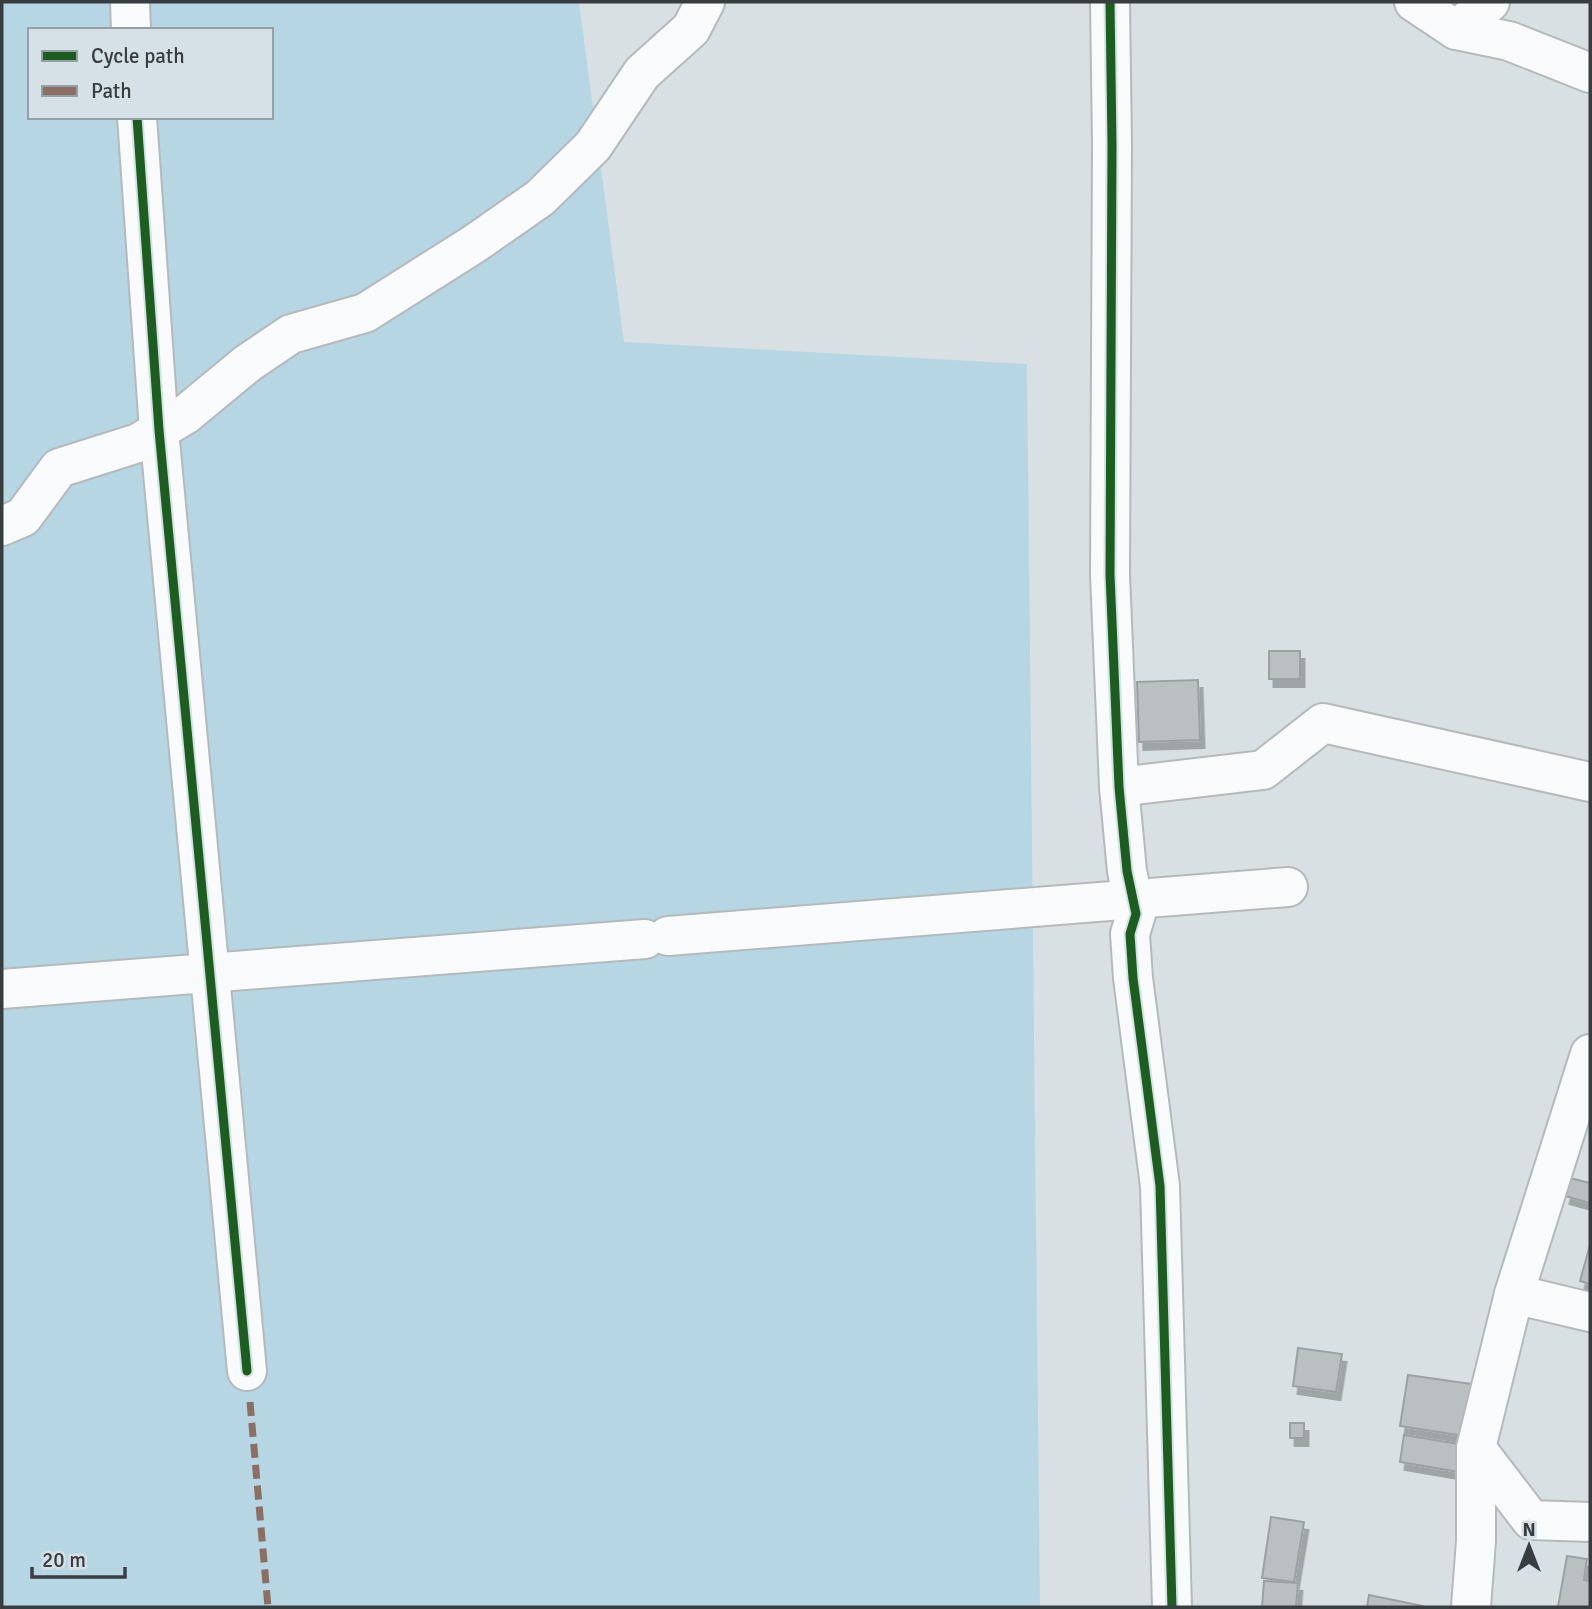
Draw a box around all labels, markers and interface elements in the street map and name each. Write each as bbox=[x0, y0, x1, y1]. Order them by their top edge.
legend bbox=[28, 28, 273, 119]
text: Cycle path bbox=[91, 43, 185, 69]
text: Path bbox=[91, 78, 132, 104]
north arrow bbox=[1494, 1511, 1564, 1581]
text: N bbox=[1522, 1518, 1536, 1542]
scale bar bbox=[32, 1536, 124, 1580]
text: 20 m bbox=[42, 1547, 86, 1573]

